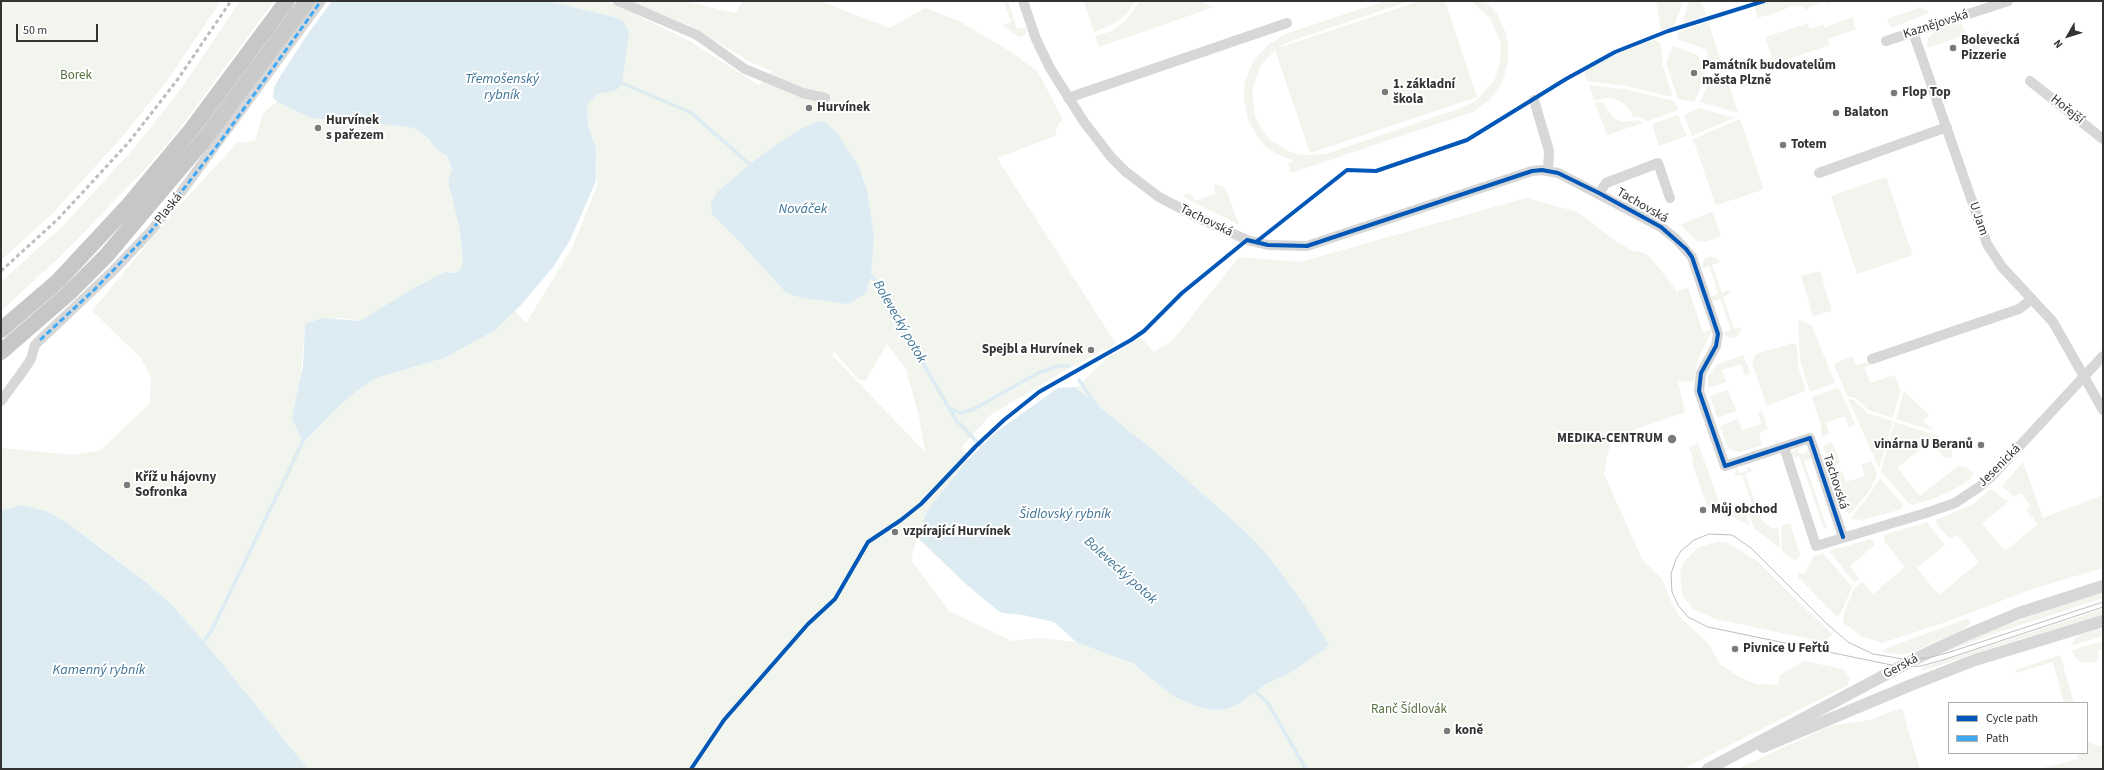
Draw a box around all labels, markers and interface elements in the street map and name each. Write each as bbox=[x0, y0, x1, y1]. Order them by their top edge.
street label: Kaznějovská bbox=[1901, 7, 1971, 43]
scale bar bbox=[18, 16, 100, 42]
north arrow bbox=[2048, 16, 2088, 56]
text: 50 m bbox=[23, 22, 47, 39]
place label: Bolevecká Pizzerie bbox=[1961, 33, 2020, 64]
text: N bbox=[2050, 36, 2066, 51]
marker: Bolevecká Pizzerie bbox=[1948, 43, 1958, 53]
place label: Památník budovatelům města Plzně bbox=[1702, 58, 1836, 89]
park label: Borek bbox=[60, 68, 92, 84]
marker: Památník budovatelům města Plzně bbox=[1689, 68, 1699, 78]
water label: Třemošenský rybník bbox=[465, 72, 539, 104]
place label: 1. základní škola bbox=[1393, 77, 1455, 108]
place label: Flop Top bbox=[1902, 85, 1951, 101]
marker: 1. základní škola bbox=[1380, 87, 1390, 97]
marker: Flop Top bbox=[1889, 88, 1899, 98]
street label: Hořejší bbox=[2047, 92, 2087, 128]
place label: Hurvínek bbox=[817, 100, 870, 116]
marker: Hurvínek bbox=[804, 103, 814, 113]
place label: Balaton bbox=[1844, 105, 1888, 121]
marker: Balaton bbox=[1831, 108, 1841, 118]
place label: Hurvínek s pařezem bbox=[326, 113, 384, 144]
marker: Hurvínek s pařezem bbox=[313, 123, 323, 133]
place label: Totem bbox=[1791, 137, 1827, 153]
marker: Totem bbox=[1778, 140, 1788, 150]
street label: Tachovská bbox=[1613, 185, 1671, 227]
street label: Plaská bbox=[152, 190, 186, 228]
street label: U Jam bbox=[1965, 200, 1991, 238]
water label: Nováček bbox=[779, 202, 827, 218]
street label: Tachovská bbox=[1177, 202, 1235, 240]
water label: Bolevecký potok bbox=[869, 278, 929, 366]
place label: Spejbl a Hurvínek bbox=[982, 342, 1083, 358]
marker: Spejbl a Hurvínek bbox=[1086, 345, 1096, 355]
place label: MEDIKA-CENTRUM bbox=[1557, 431, 1663, 447]
marker: MEDIKA-CENTRUM bbox=[1666, 433, 1678, 445]
place label: vinárna U Beranů bbox=[1874, 437, 1973, 453]
marker: vinárna U Beranů bbox=[1976, 440, 1986, 450]
street label: Jesenická bbox=[1976, 442, 2024, 490]
street label: Tachovská bbox=[1819, 453, 1851, 511]
place label: Kříž u hájovny Sofronka bbox=[135, 470, 216, 501]
marker: Kříž u hájovny Sofronka bbox=[122, 480, 132, 490]
place label: Můj obchod bbox=[1711, 502, 1777, 518]
marker: Můj obchod bbox=[1698, 505, 1708, 515]
water label: Šidlovský rybník bbox=[1019, 507, 1111, 523]
place label: vzpírající Hurvínek bbox=[903, 524, 1011, 540]
marker: vzpírající Hurvínek bbox=[890, 527, 900, 537]
water label: Bolevecký potok bbox=[1080, 534, 1160, 608]
place label: Pivnice U Feřtů bbox=[1743, 641, 1829, 657]
marker: Pivnice U Feřtů bbox=[1730, 644, 1740, 654]
street label: Gerská bbox=[1881, 651, 1921, 683]
water label: Kamenný rybník bbox=[53, 663, 145, 679]
park label: Ranč Šídlovák bbox=[1371, 702, 1447, 718]
legend bbox=[1948, 702, 2088, 754]
text: Cycle path bbox=[1986, 710, 2038, 727]
place label: koně bbox=[1455, 723, 1483, 739]
marker: koně bbox=[1442, 726, 1452, 736]
text: Path bbox=[1986, 730, 2009, 747]

